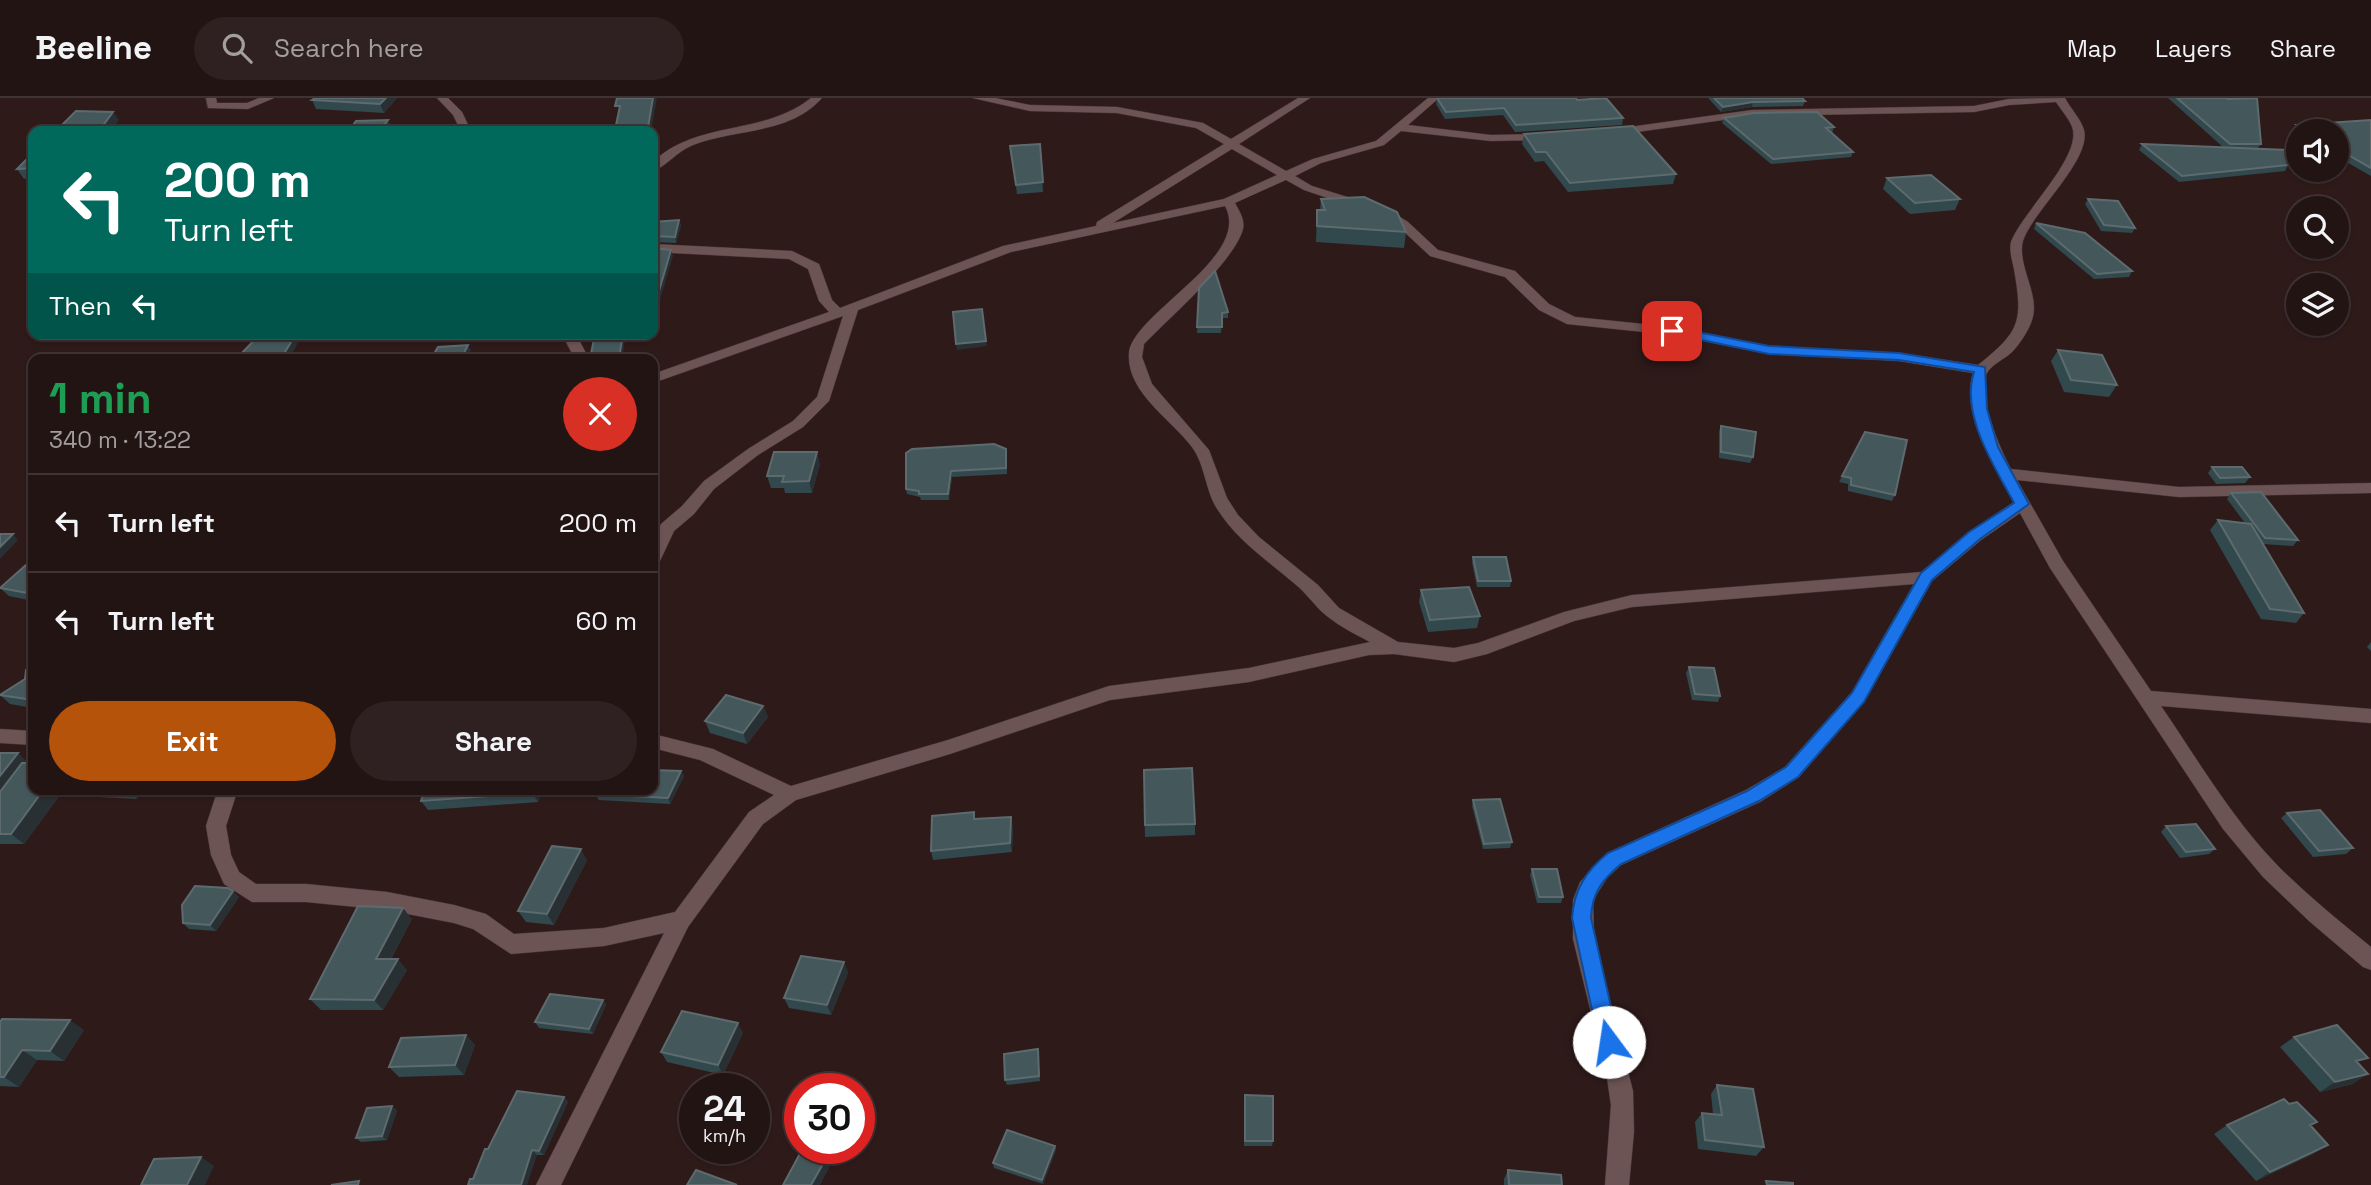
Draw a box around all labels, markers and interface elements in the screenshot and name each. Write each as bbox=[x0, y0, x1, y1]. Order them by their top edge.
search box bbox=[194, 17, 684, 80]
text: Beeline bbox=[35, 27, 152, 69]
icon: search bbox=[218, 29, 256, 67]
text: Search here bbox=[274, 31, 424, 65]
text: Map bbox=[2067, 33, 2117, 64]
text: Layers bbox=[2155, 33, 2232, 64]
text: Share bbox=[2270, 33, 2336, 64]
map controls bbox=[2286, 119, 2349, 336]
button: sound bbox=[2286, 119, 2349, 182]
text: 200 m bbox=[164, 149, 311, 211]
icon: left bbox=[49, 154, 140, 245]
button: search bbox=[2286, 196, 2349, 259]
text: Turn left bbox=[164, 210, 294, 250]
button: layers bbox=[2286, 273, 2349, 336]
icon: left bbox=[126, 287, 164, 325]
text: Then bbox=[49, 289, 112, 323]
pin bbox=[1642, 301, 1702, 361]
icon: arrive bbox=[1653, 312, 1691, 350]
text: 1 min bbox=[49, 372, 152, 425]
button: close bbox=[563, 377, 637, 451]
text: 340 m · 13:22 bbox=[49, 425, 191, 455]
icon: left bbox=[49, 504, 87, 542]
text: Turn left bbox=[108, 506, 215, 540]
text: 200 m bbox=[559, 506, 637, 540]
icon: left bbox=[49, 602, 87, 640]
text: Turn left bbox=[108, 604, 215, 638]
text: 60 m bbox=[575, 604, 637, 638]
button: Exit bbox=[49, 701, 336, 781]
button: Share bbox=[350, 701, 637, 781]
position arrow bbox=[1572, 1005, 1646, 1079]
speed limit sign: 30 bbox=[784, 1073, 875, 1164]
text: 24 bbox=[703, 1087, 746, 1131]
text: km/h bbox=[703, 1124, 746, 1147]

